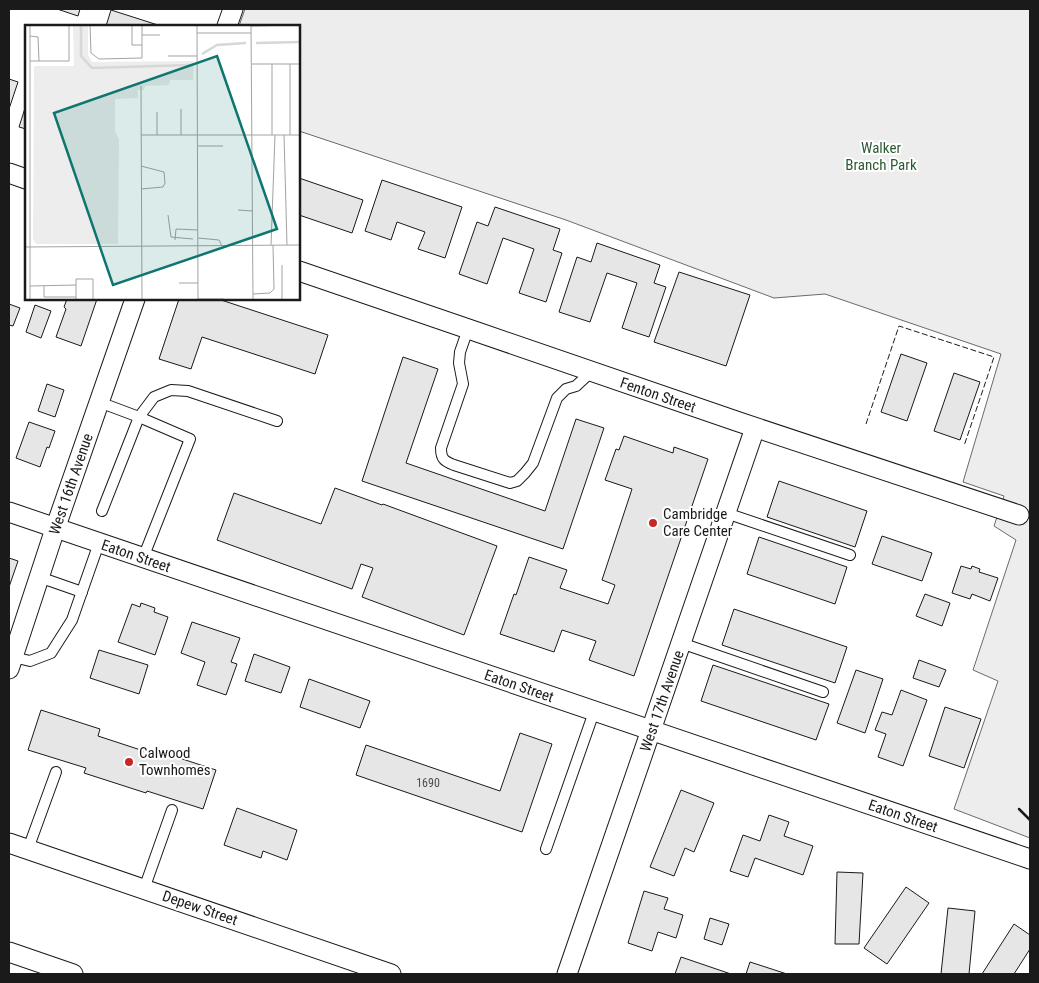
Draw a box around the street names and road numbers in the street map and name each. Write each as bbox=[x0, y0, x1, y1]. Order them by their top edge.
street label: Fenton Street bbox=[618, 374, 698, 416]
street label: West 16th Avenue bbox=[45, 431, 97, 537]
street label: Eaton Street bbox=[99, 536, 173, 576]
street label: West 17th Avenue bbox=[636, 648, 688, 754]
street label: Eaton Street bbox=[482, 666, 556, 706]
street label: Eaton Street bbox=[866, 796, 940, 836]
street label: Depew Street bbox=[160, 887, 240, 929]

